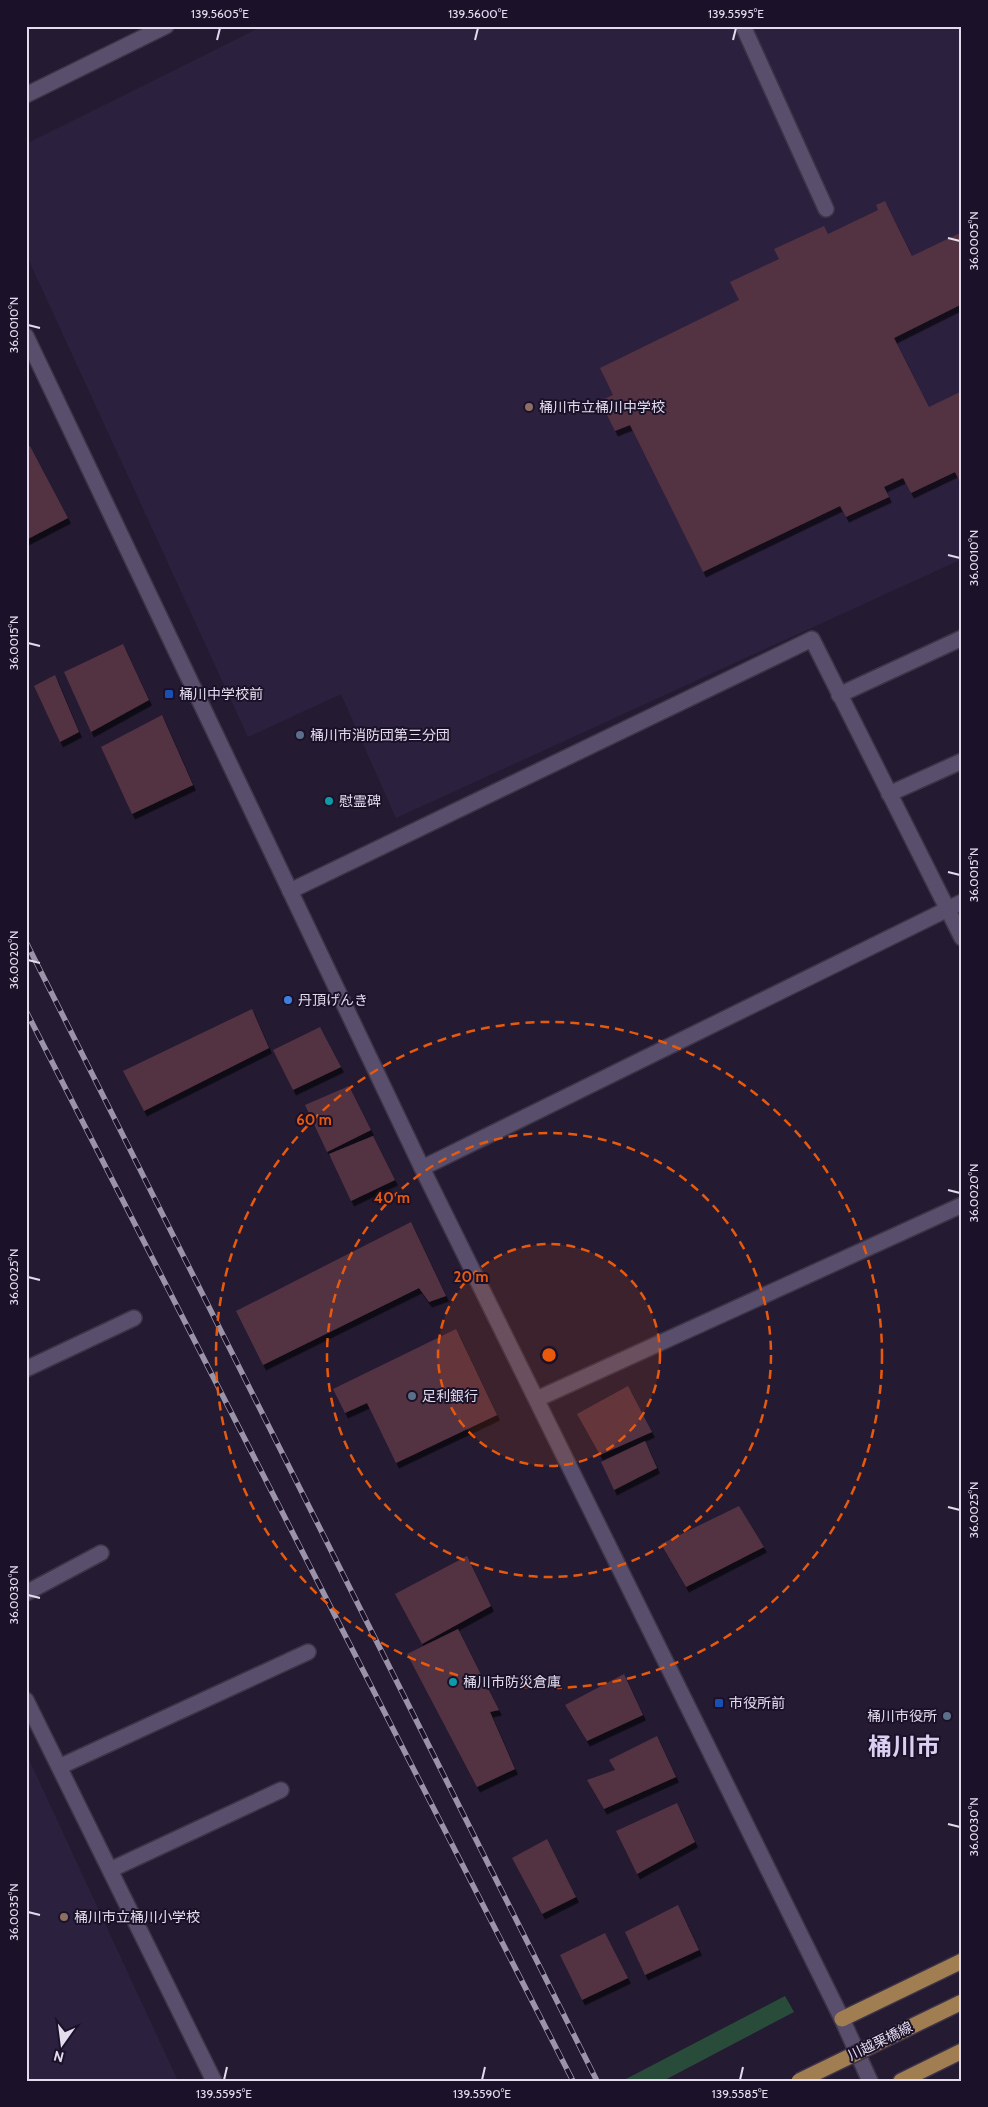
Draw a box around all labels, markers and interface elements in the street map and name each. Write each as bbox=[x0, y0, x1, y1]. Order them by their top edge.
text: 139.5605°E bbox=[191, 6, 249, 21]
text: 139.5600°E bbox=[448, 6, 508, 21]
text: 139.5595°E bbox=[708, 6, 764, 21]
text: 36.0005°N bbox=[966, 211, 981, 271]
text: 36.0010°N bbox=[6, 297, 21, 353]
place label: 桶川市立桶川中学校 bbox=[539, 398, 665, 416]
marker: 桶川市立桶川中学校 bbox=[523, 401, 535, 413]
text: 36.0010°N bbox=[966, 530, 981, 586]
text: 36.0015°N bbox=[6, 616, 21, 670]
place label: 桶川中学校前 bbox=[179, 685, 263, 703]
marker: 桶川中学校前 bbox=[163, 688, 175, 700]
place label: 桶川市消防団第三分団 bbox=[310, 726, 450, 744]
marker: 桶川市消防団第三分団 bbox=[294, 729, 306, 741]
place label: 慰霊碑 bbox=[339, 792, 381, 810]
marker: 慰霊碑 bbox=[323, 795, 335, 807]
text: 36.0015°N bbox=[966, 848, 981, 902]
text: 36.0020°N bbox=[6, 931, 21, 989]
place label: 丹頂げんき bbox=[298, 991, 368, 1009]
marker: 丹頂げんき bbox=[282, 994, 294, 1006]
text: 60 m bbox=[296, 1111, 332, 1129]
text: 36.0020°N bbox=[966, 1164, 981, 1222]
text: 40 m bbox=[374, 1189, 410, 1207]
text: 36.0025°N bbox=[6, 1248, 21, 1306]
text: 20 m bbox=[454, 1268, 488, 1286]
centre of rings bbox=[540, 1346, 558, 1364]
place label: 足利銀行 bbox=[422, 1387, 478, 1405]
marker: 足利銀行 bbox=[406, 1390, 418, 1402]
text: 36.0025°N bbox=[966, 1481, 981, 1539]
text: 36.0030°N bbox=[6, 1565, 21, 1625]
place label: 桶川市防災倉庫 bbox=[463, 1673, 561, 1691]
marker: 桶川市防災倉庫 bbox=[447, 1676, 459, 1688]
place label: 市役所前 bbox=[729, 1694, 785, 1712]
marker: 市役所前 bbox=[713, 1697, 725, 1709]
place label: 桶川市役所 bbox=[867, 1707, 937, 1725]
marker: 桶川市役所 bbox=[941, 1710, 953, 1722]
district label: 桶川市 bbox=[868, 1732, 940, 1761]
text: 36.0030°N bbox=[966, 1797, 981, 1857]
text: 36.0035°N bbox=[6, 1883, 21, 1941]
place label: 桶川市立桶川小学校 bbox=[74, 1908, 200, 1926]
marker: 桶川市立桶川小学校 bbox=[58, 1911, 70, 1923]
street label: 川越栗橋線 bbox=[845, 2018, 915, 2064]
north arrow bbox=[38, 2020, 88, 2070]
text: N bbox=[52, 2047, 66, 2067]
text: 139.5595°E bbox=[196, 2086, 252, 2101]
text: 139.5590°E bbox=[453, 2086, 511, 2101]
text: 139.5585°E bbox=[712, 2086, 769, 2101]

